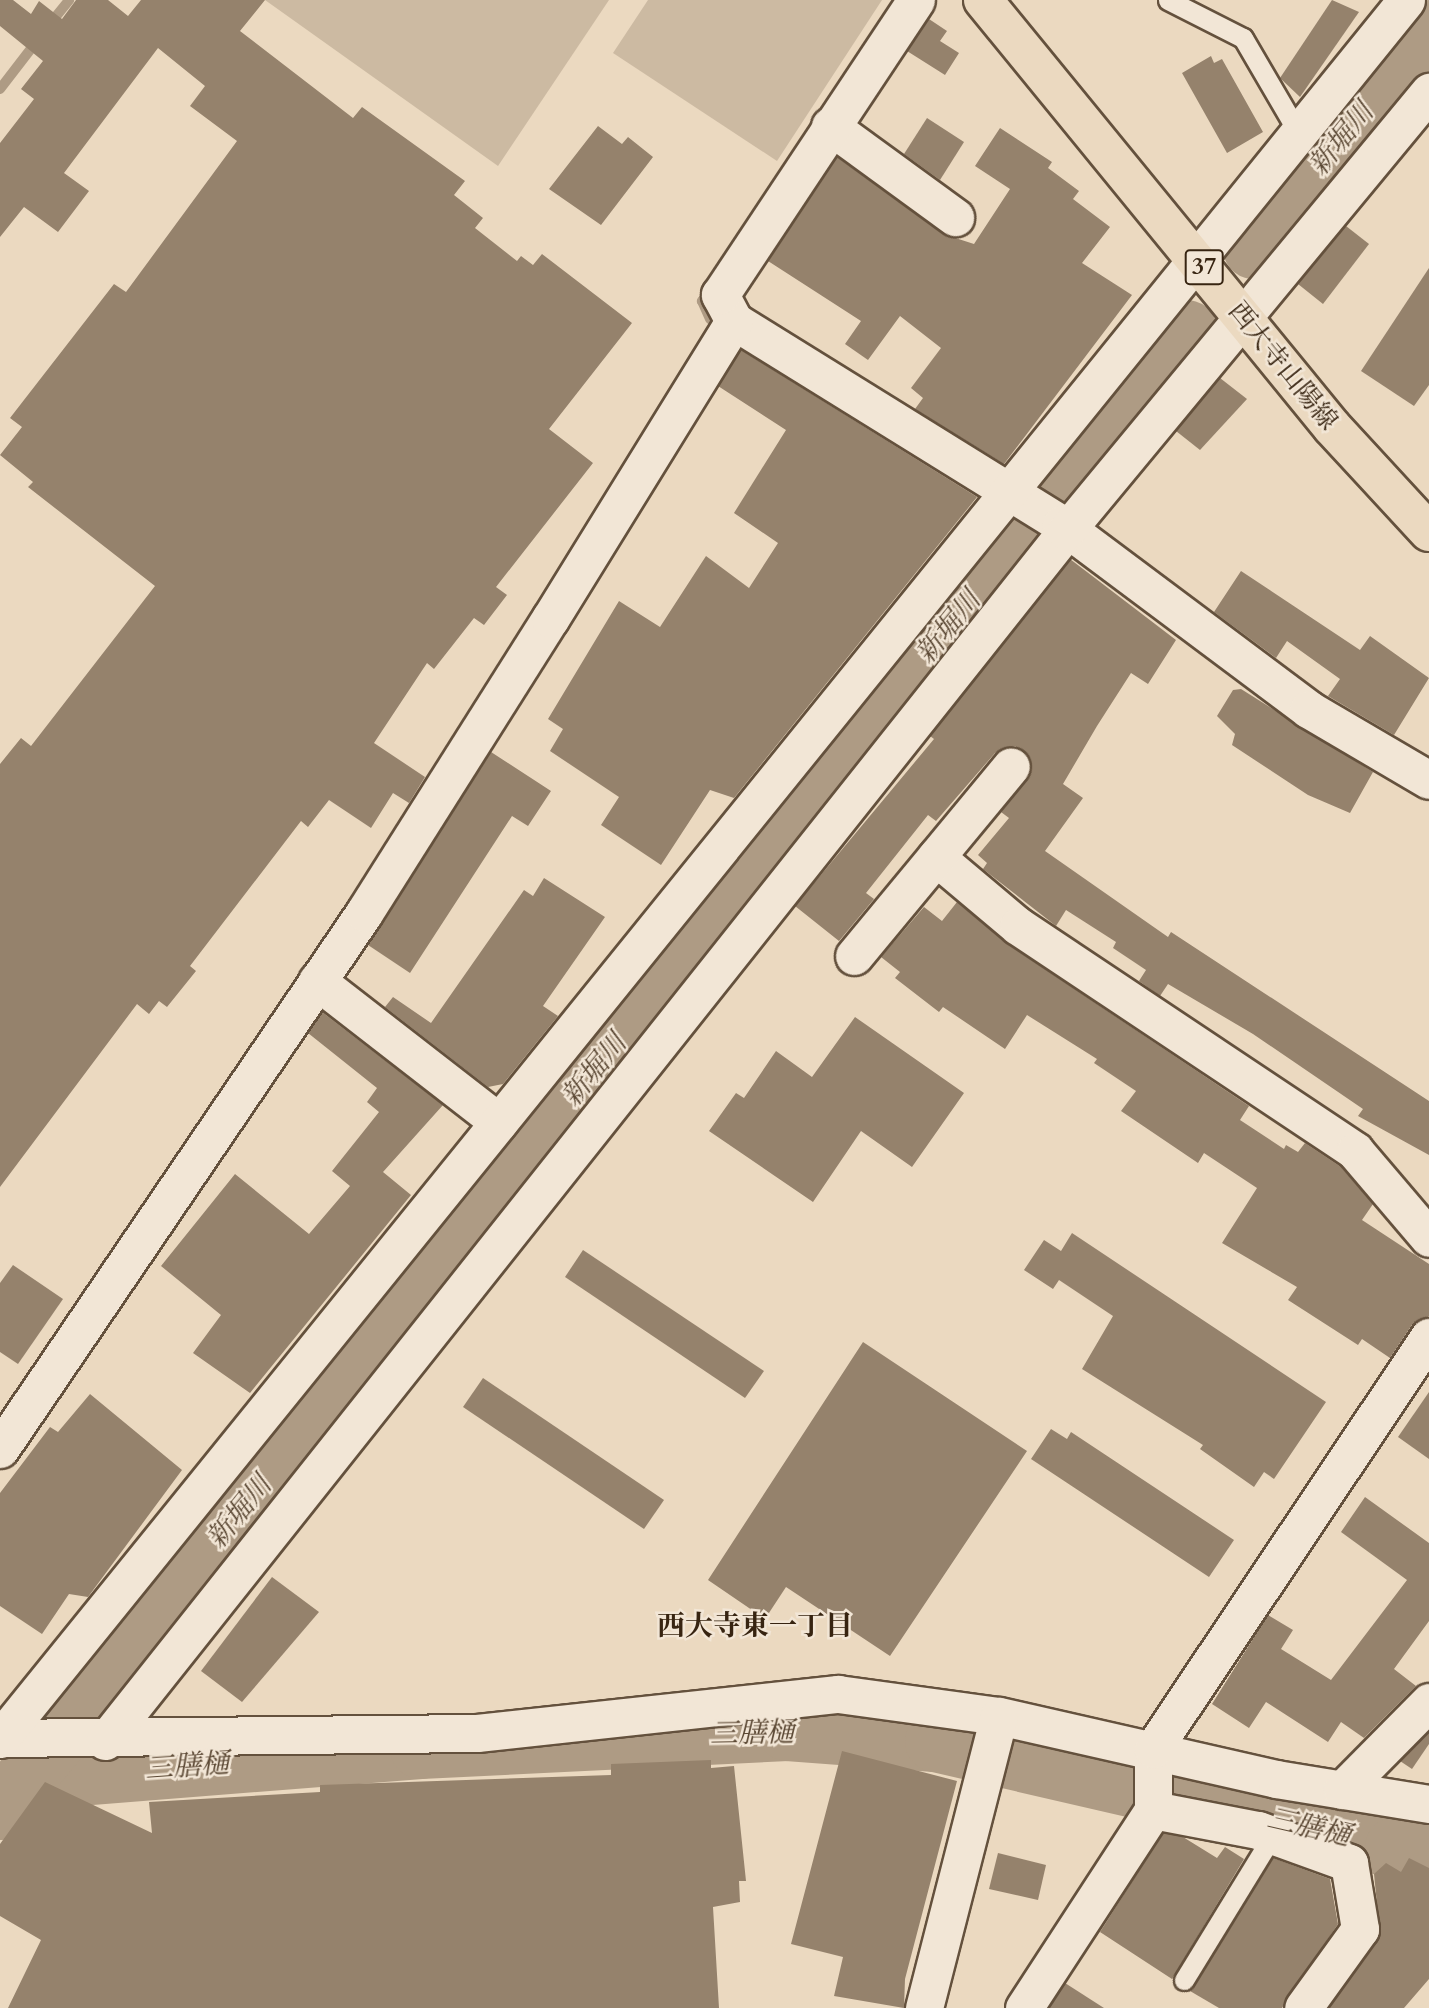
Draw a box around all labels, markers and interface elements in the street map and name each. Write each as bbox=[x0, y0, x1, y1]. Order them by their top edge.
water label: 新堀川 bbox=[1302, 96, 1380, 182]
road number: 37 bbox=[1183, 246, 1225, 288]
street label: 西大寺山陽線 bbox=[1222, 296, 1344, 436]
water label: 新堀川 bbox=[909, 584, 987, 670]
water label: 新堀川 bbox=[555, 1027, 633, 1113]
water label: 新堀川 bbox=[200, 1469, 278, 1555]
district label: 西大寺東一丁目 bbox=[657, 1609, 853, 1643]
water label: 三膳樋 bbox=[710, 1715, 794, 1751]
water label: 三膳樋 bbox=[144, 1746, 230, 1786]
water label: 三膳樋 bbox=[1264, 1801, 1354, 1853]

